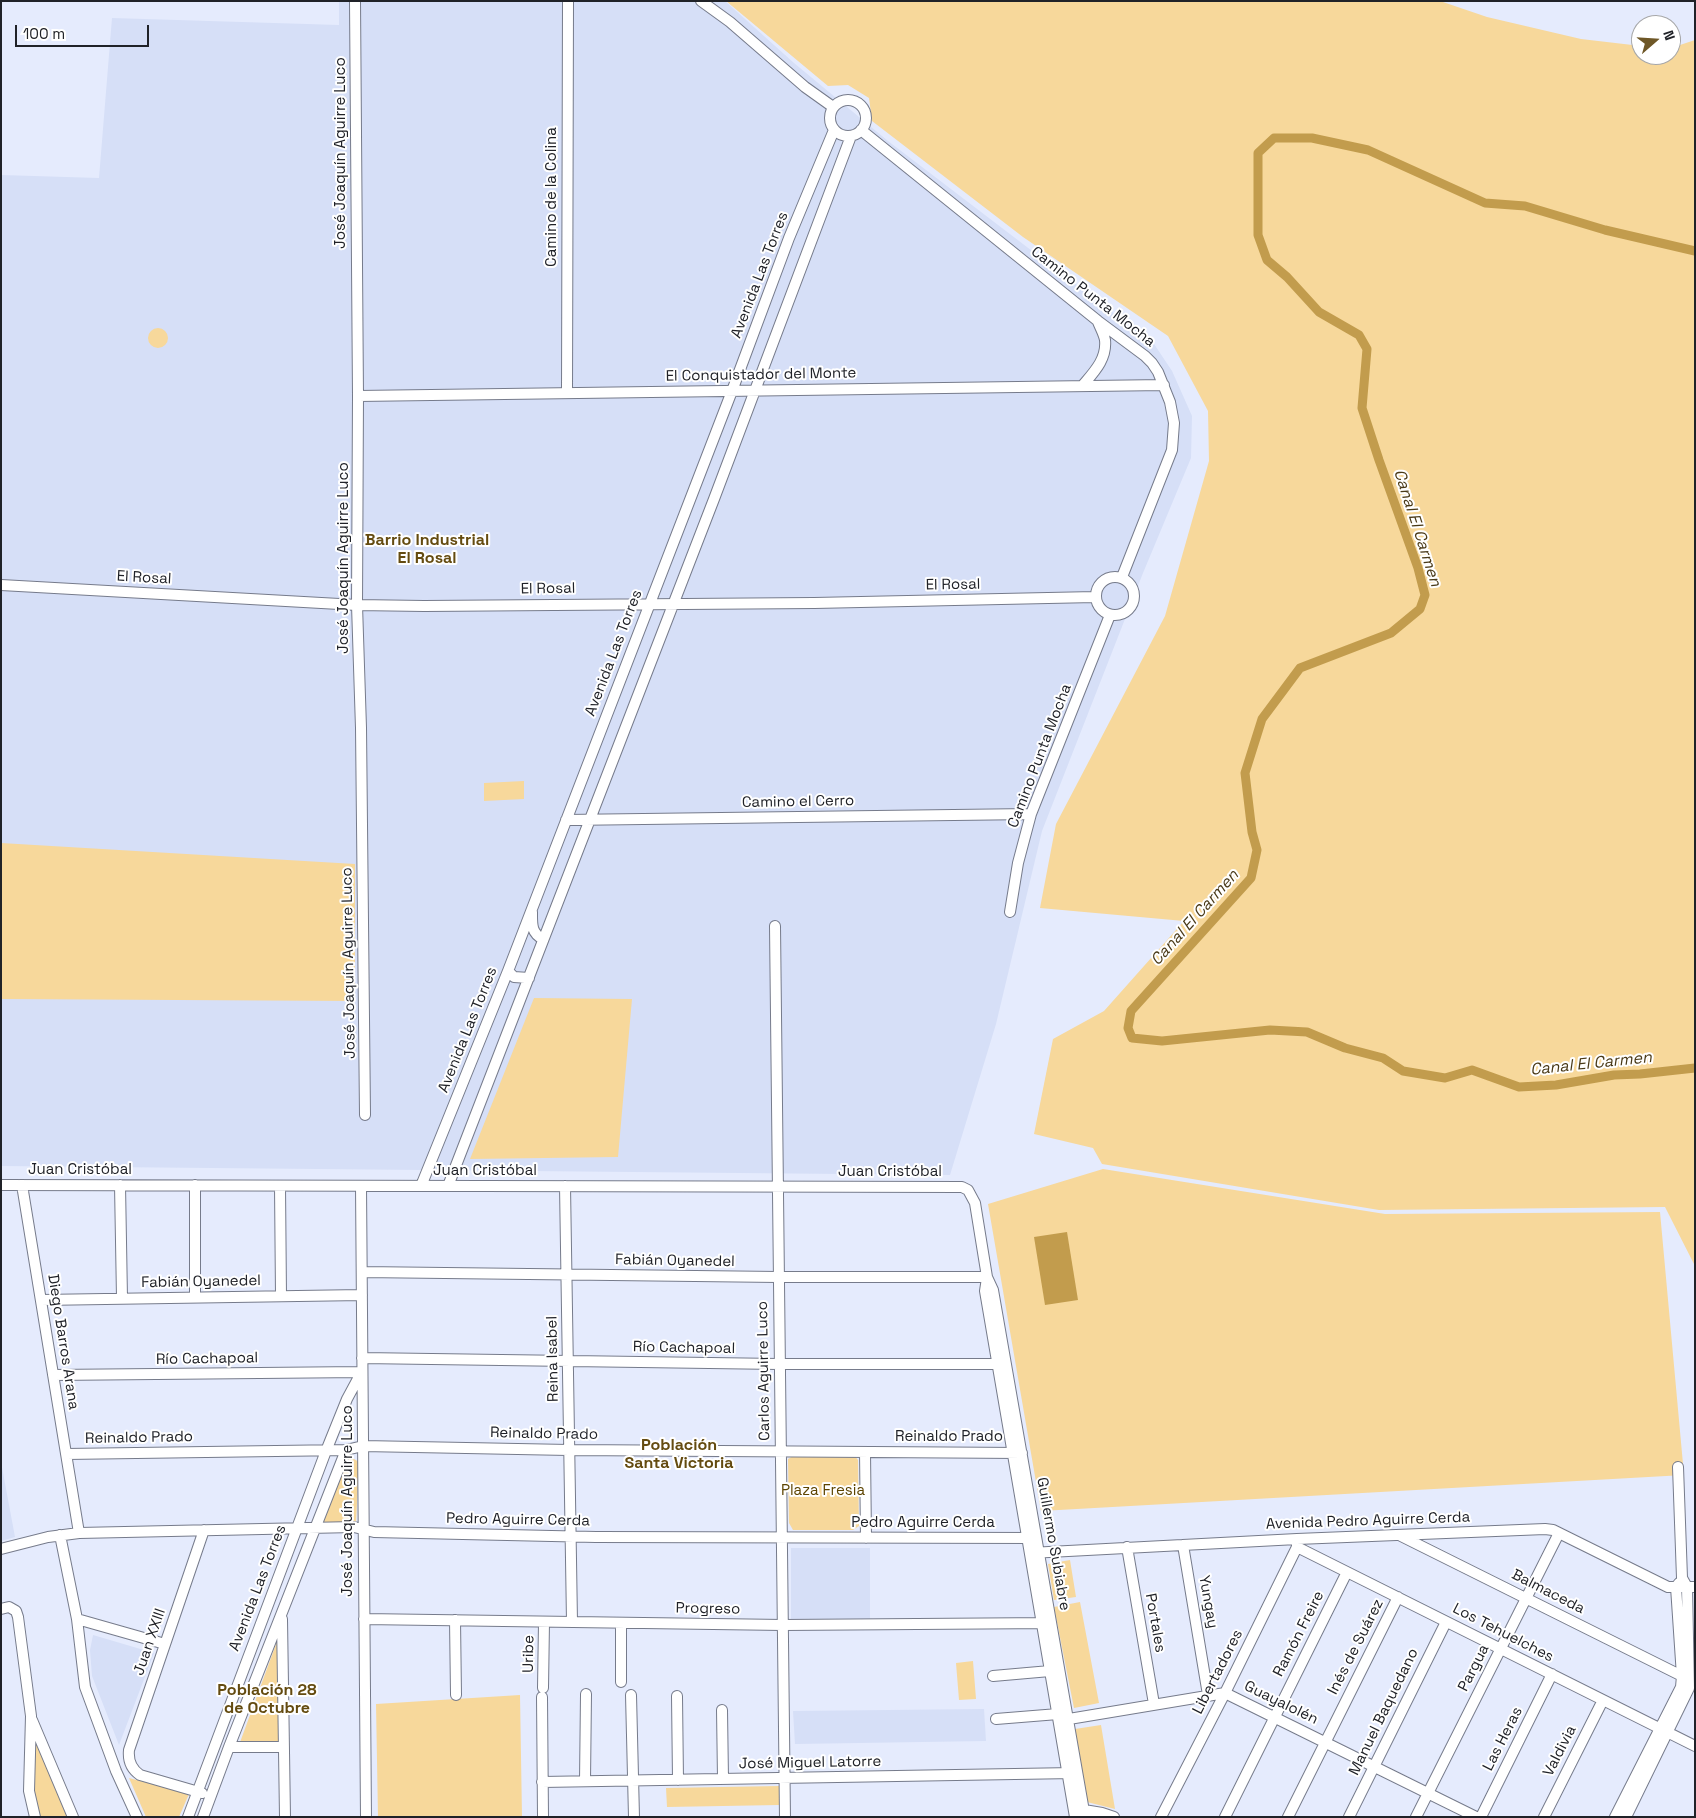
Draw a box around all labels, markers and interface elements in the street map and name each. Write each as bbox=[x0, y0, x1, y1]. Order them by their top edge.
scale bar bbox=[18, 15, 151, 47]
north arrow bbox=[1631, 15, 1681, 65]
text: 100 m bbox=[23, 24, 65, 43]
text: N bbox=[1659, 28, 1679, 43]
street label: José Joaquín Aguirre Luco bbox=[332, 57, 350, 249]
street label: Camino de la Colina bbox=[543, 127, 561, 267]
street label: Avenida Las Torres bbox=[728, 209, 792, 341]
street label: Camino Punta Mocha bbox=[1027, 243, 1159, 351]
street label: El Conquistador del Monte bbox=[665, 364, 857, 386]
street label: José Joaquín Aguirre Luco bbox=[335, 462, 353, 654]
water label: Canal El Carmen bbox=[1389, 467, 1445, 589]
district label: Barrio Industrial El Rosal bbox=[365, 531, 489, 569]
street label: El Rosal bbox=[116, 568, 172, 588]
street label: El Rosal bbox=[925, 576, 981, 594]
street label: El Rosal bbox=[520, 580, 576, 598]
street label: Avenida Las Torres bbox=[582, 587, 646, 719]
street label: Camino Punta Mocha bbox=[1004, 681, 1076, 831]
street label: Camino el Cerro bbox=[742, 792, 854, 812]
water label: Canal El Carmen bbox=[1147, 866, 1243, 970]
street label: José Joaquín Aguirre Luco bbox=[338, 867, 360, 1059]
street label: Avenida Las Torres bbox=[435, 965, 501, 1095]
water label: Canal El Carmen bbox=[1529, 1048, 1653, 1080]
street label: Juan Cristóbal bbox=[28, 1161, 132, 1179]
street label: Juan Cristóbal bbox=[433, 1162, 537, 1180]
street label: Juan Cristóbal bbox=[838, 1163, 942, 1181]
street label: Fabián Oyanedel bbox=[615, 1251, 735, 1271]
street label: Fabián Oyanedel bbox=[141, 1272, 261, 1292]
street label: Diego Barros Arana bbox=[43, 1273, 83, 1411]
street label: Carlos Aguirre Luco bbox=[754, 1301, 774, 1441]
street label: Reina Isabel bbox=[543, 1316, 563, 1402]
street label: Río Cachapoal bbox=[633, 1338, 735, 1358]
street label: Río Cachapoal bbox=[156, 1349, 258, 1369]
street label: José Joaquín Aguirre Luco bbox=[339, 1405, 357, 1597]
street label: Reinaldo Prado bbox=[490, 1424, 598, 1444]
street label: Reinaldo Prado bbox=[85, 1428, 193, 1448]
street label: Reinaldo Prado bbox=[895, 1428, 1003, 1446]
district label: Población Santa Victoria bbox=[624, 1436, 734, 1474]
street label: Guillermo Subiabre bbox=[1032, 1476, 1074, 1612]
park label: Plaza Fresia bbox=[781, 1482, 865, 1500]
street label: Avenida Pedro Aguirre Cerda bbox=[1265, 1508, 1471, 1534]
street label: Pedro Aguirre Cerda bbox=[446, 1510, 590, 1530]
street label: Pedro Aguirre Cerda bbox=[851, 1514, 995, 1532]
street label: Avenida Las Torres bbox=[226, 1522, 290, 1654]
street label: Balmaceda bbox=[1508, 1566, 1588, 1618]
street label: Yungay bbox=[1194, 1574, 1222, 1630]
street label: Ramón Freire bbox=[1270, 1588, 1328, 1680]
street label: Portales bbox=[1141, 1592, 1169, 1654]
street label: Inés de Suárez bbox=[1324, 1596, 1388, 1698]
street label: Progreso bbox=[675, 1599, 741, 1619]
street label: Los Tehuelches bbox=[1449, 1600, 1557, 1666]
street label: Juan XXIII bbox=[130, 1606, 170, 1678]
street label: Libertadores bbox=[1189, 1627, 1247, 1717]
street label: Uribe bbox=[520, 1635, 538, 1673]
street label: Pargua bbox=[1455, 1642, 1493, 1694]
street label: Manuel Baquedano bbox=[1345, 1646, 1423, 1778]
street label: Guayalolén bbox=[1241, 1677, 1321, 1729]
district label: Población 28 de Octubre bbox=[217, 1681, 317, 1719]
street label: Las Heras bbox=[1479, 1704, 1527, 1774]
street label: Valdivia bbox=[1540, 1723, 1580, 1779]
street label: José Miguel Latorre bbox=[739, 1753, 881, 1773]

